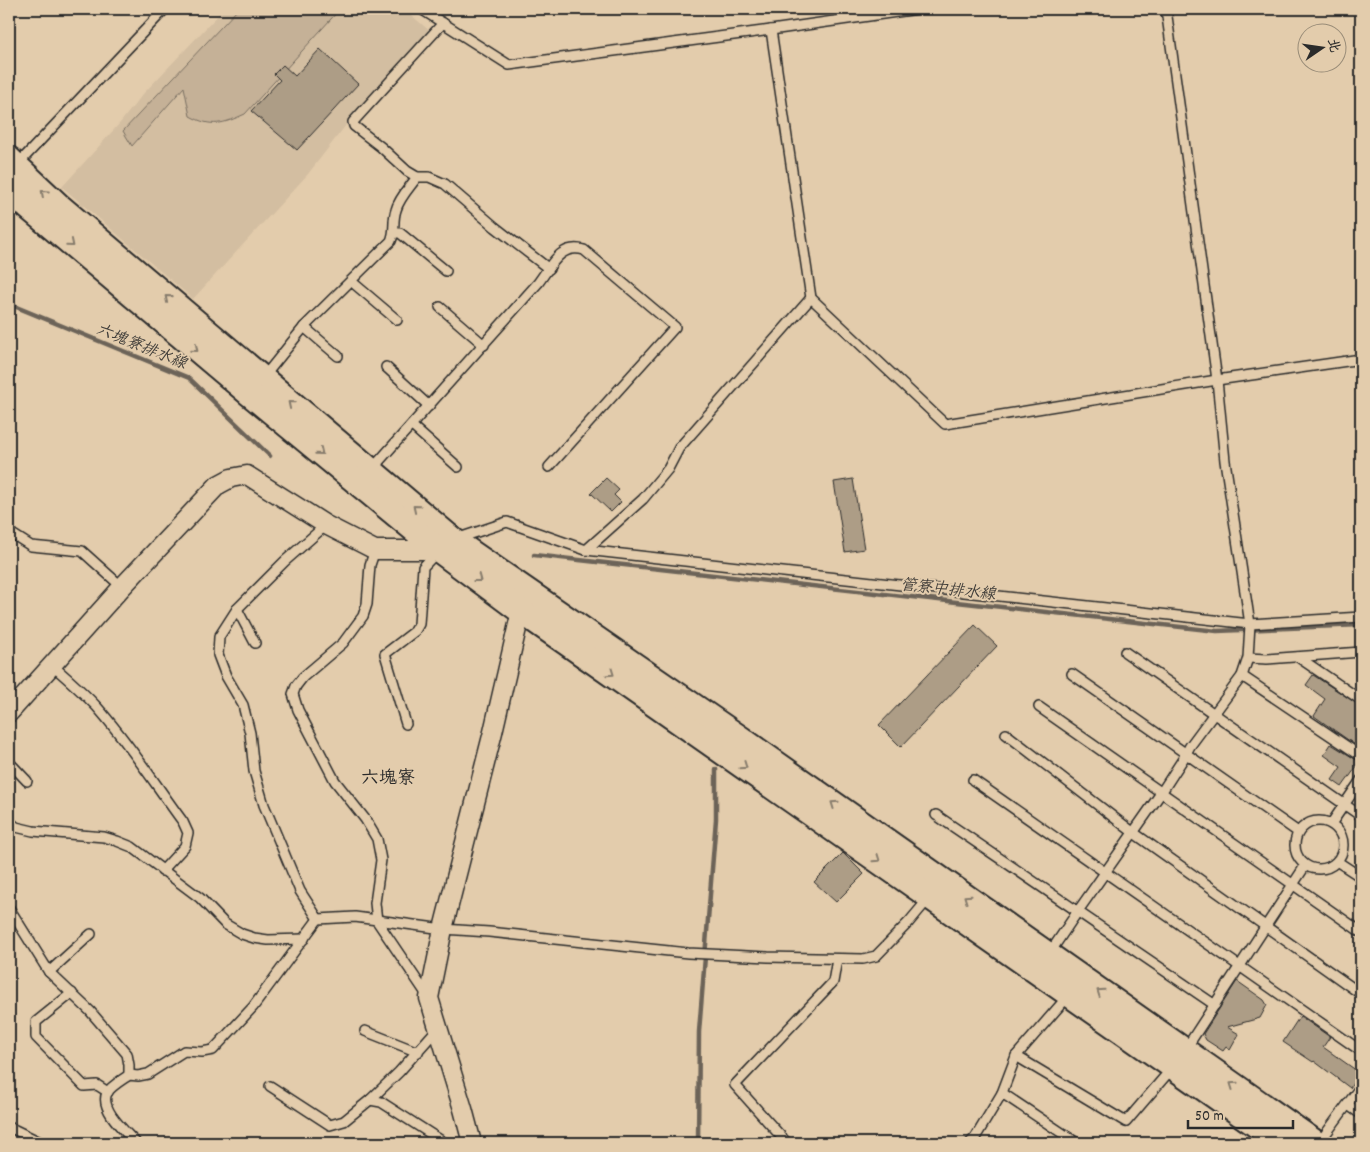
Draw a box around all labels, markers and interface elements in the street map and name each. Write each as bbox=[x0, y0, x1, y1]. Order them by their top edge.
north arrow bbox=[1298, 22, 1348, 72]
text: 北 bbox=[1321, 36, 1344, 55]
one-way arrow bbox=[41, 190, 50, 199]
one-way arrow bbox=[65, 238, 74, 247]
one-way arrow bbox=[164, 295, 173, 304]
water label: 六塊寮排水線 bbox=[92, 319, 191, 376]
one-way arrow bbox=[189, 343, 198, 351]
one-way arrow bbox=[288, 400, 297, 409]
one-way arrow bbox=[315, 447, 324, 456]
one-way arrow bbox=[412, 505, 421, 514]
one-way arrow bbox=[472, 573, 482, 582]
water label: 管寮中排水線 bbox=[899, 574, 998, 607]
one-way arrow bbox=[605, 667, 614, 676]
one-way arrow bbox=[738, 760, 748, 769]
district label: 六塊寮 bbox=[361, 767, 415, 792]
one-way arrow bbox=[830, 801, 840, 810]
one-way arrow bbox=[872, 853, 881, 862]
one-way arrow bbox=[963, 895, 973, 904]
one-way arrow bbox=[1096, 989, 1105, 998]
one-way arrow bbox=[1229, 1082, 1238, 1091]
scale bar bbox=[1188, 1097, 1292, 1129]
text: 50 m bbox=[1195, 1106, 1224, 1128]

